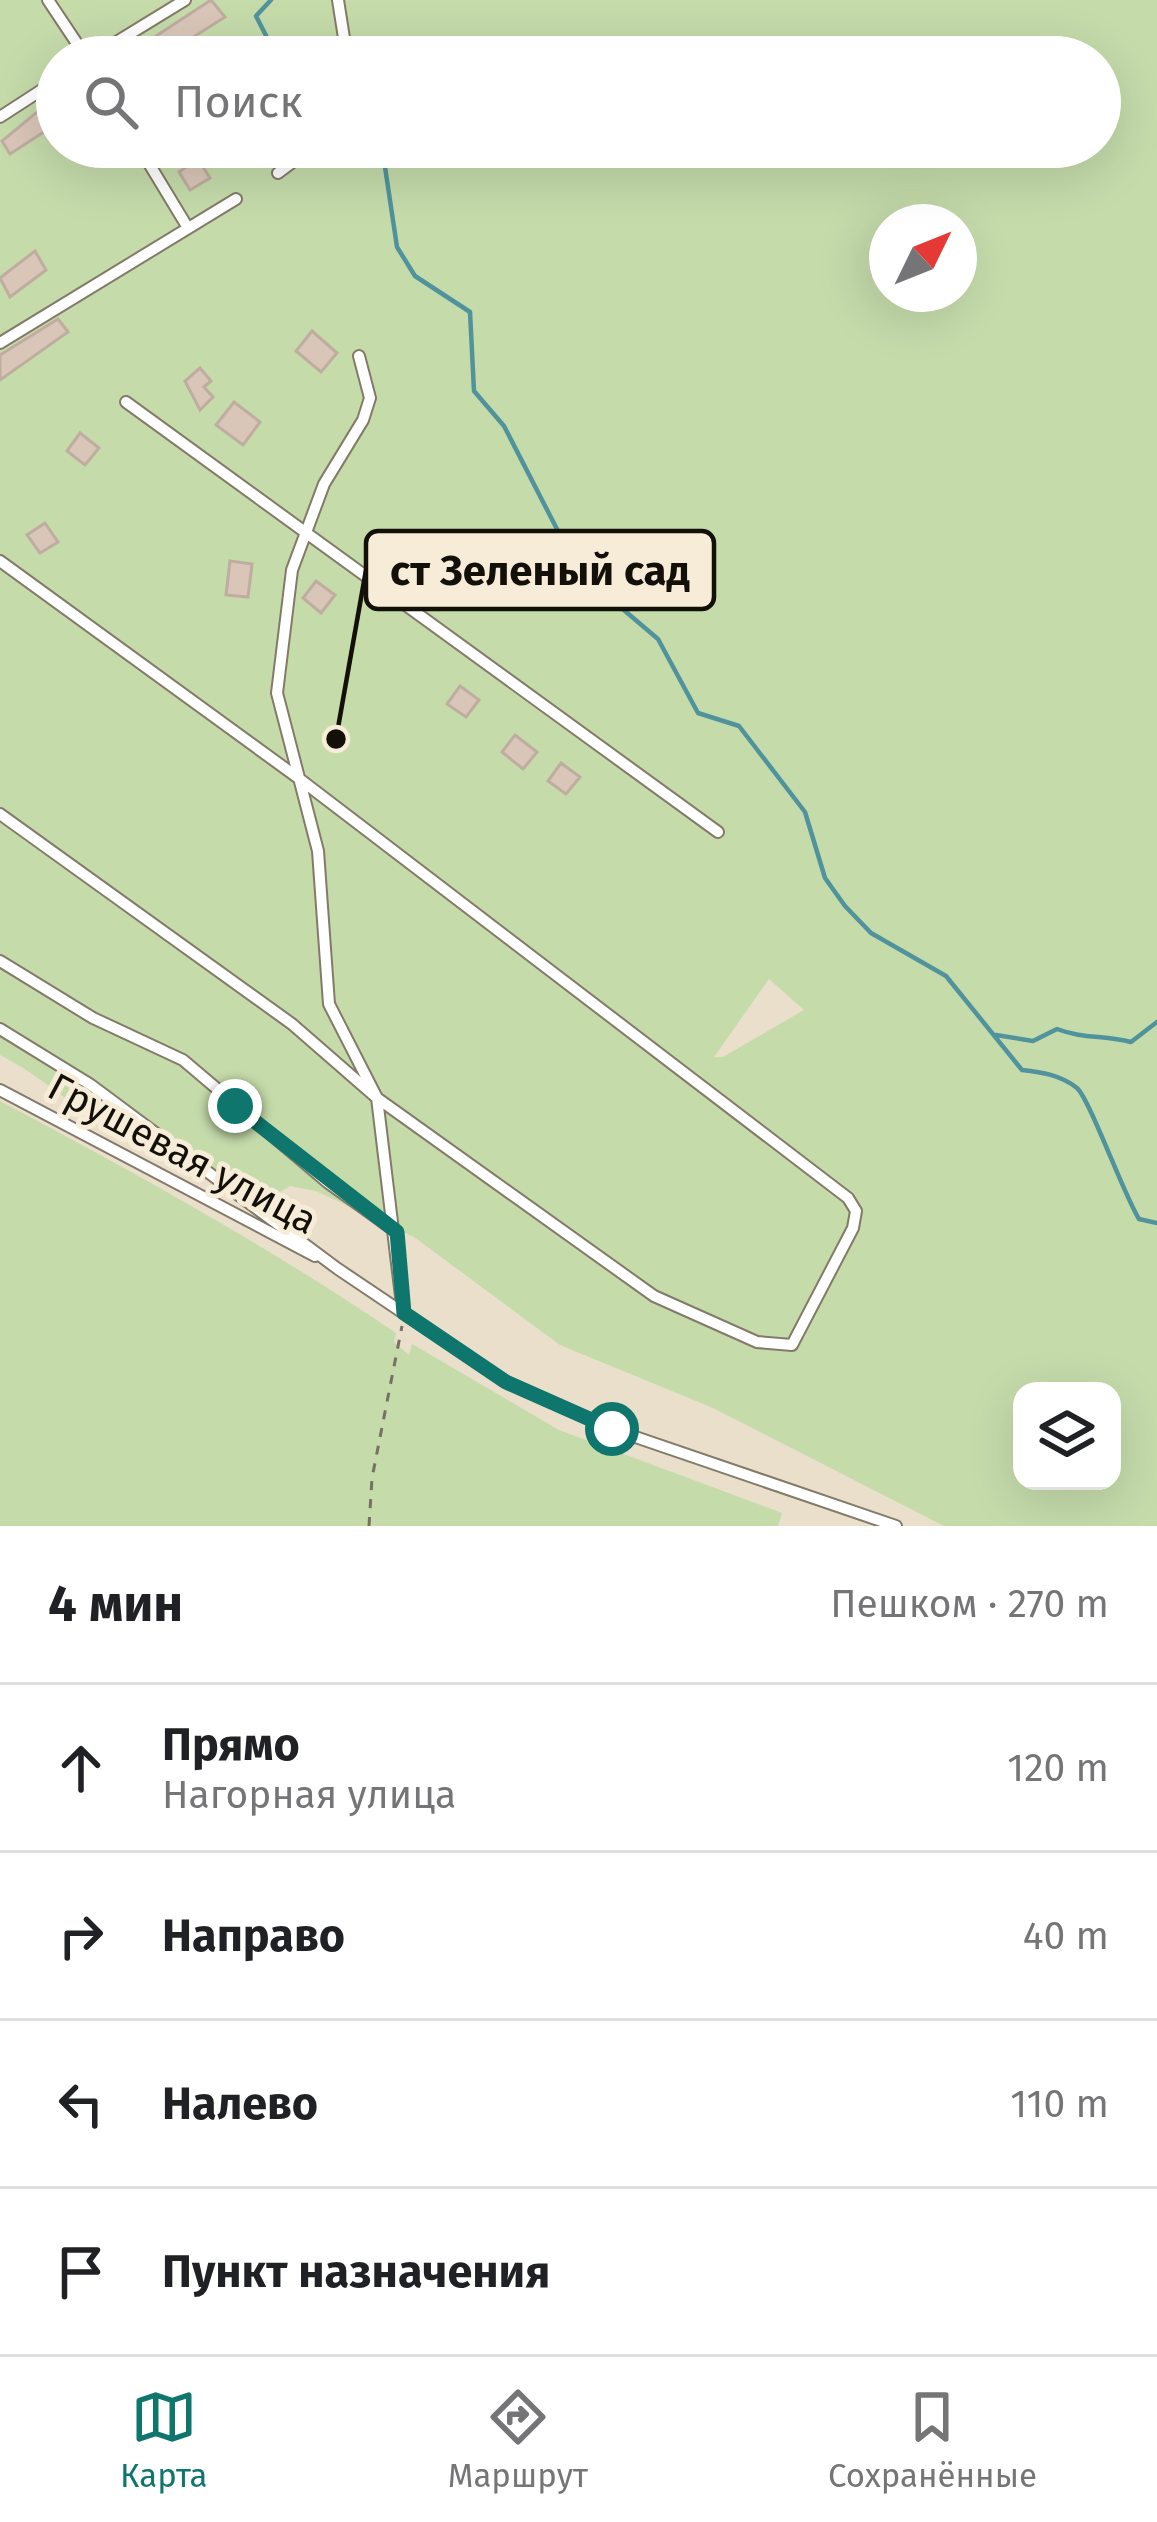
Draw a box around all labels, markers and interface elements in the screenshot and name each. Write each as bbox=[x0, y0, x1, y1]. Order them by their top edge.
search box bbox=[36, 36, 1121, 168]
icon: search bbox=[78, 69, 144, 135]
text: Поиск bbox=[174, 75, 303, 129]
north arrow bbox=[869, 204, 977, 312]
callout: ст Зеленый сад bbox=[366, 531, 714, 609]
text: ст Зеленый сад bbox=[390, 546, 690, 596]
street label: Грушевая улица bbox=[40, 1064, 325, 1244]
route end bbox=[208, 1079, 262, 1133]
map controls bbox=[1013, 1382, 1121, 1490]
button: layers bbox=[1013, 1382, 1121, 1490]
route start bbox=[585, 1402, 639, 1456]
text: 4 мин bbox=[48, 1573, 183, 1635]
text: Пешком · 270 m bbox=[830, 1581, 1109, 1627]
text: Прямо bbox=[162, 1718, 300, 1772]
icon: ahead bbox=[48, 1735, 114, 1801]
text: 120 m bbox=[1007, 1745, 1109, 1791]
text: Нагорная улица bbox=[162, 1772, 456, 1818]
icon: right bbox=[48, 1903, 114, 1969]
text: Направо bbox=[162, 1909, 345, 1963]
text: 40 m bbox=[1023, 1913, 1109, 1959]
icon: left bbox=[48, 2071, 114, 2137]
text: Налево bbox=[162, 2077, 318, 2131]
text: 110 m bbox=[1010, 2081, 1109, 2127]
icon: arrive bbox=[48, 2239, 114, 2305]
text: Пункт назначения bbox=[162, 2245, 550, 2299]
tab: Карта bbox=[120, 2384, 208, 2496]
tab: Маршрут bbox=[448, 2384, 588, 2496]
tab: Сохранённые bbox=[828, 2384, 1037, 2496]

